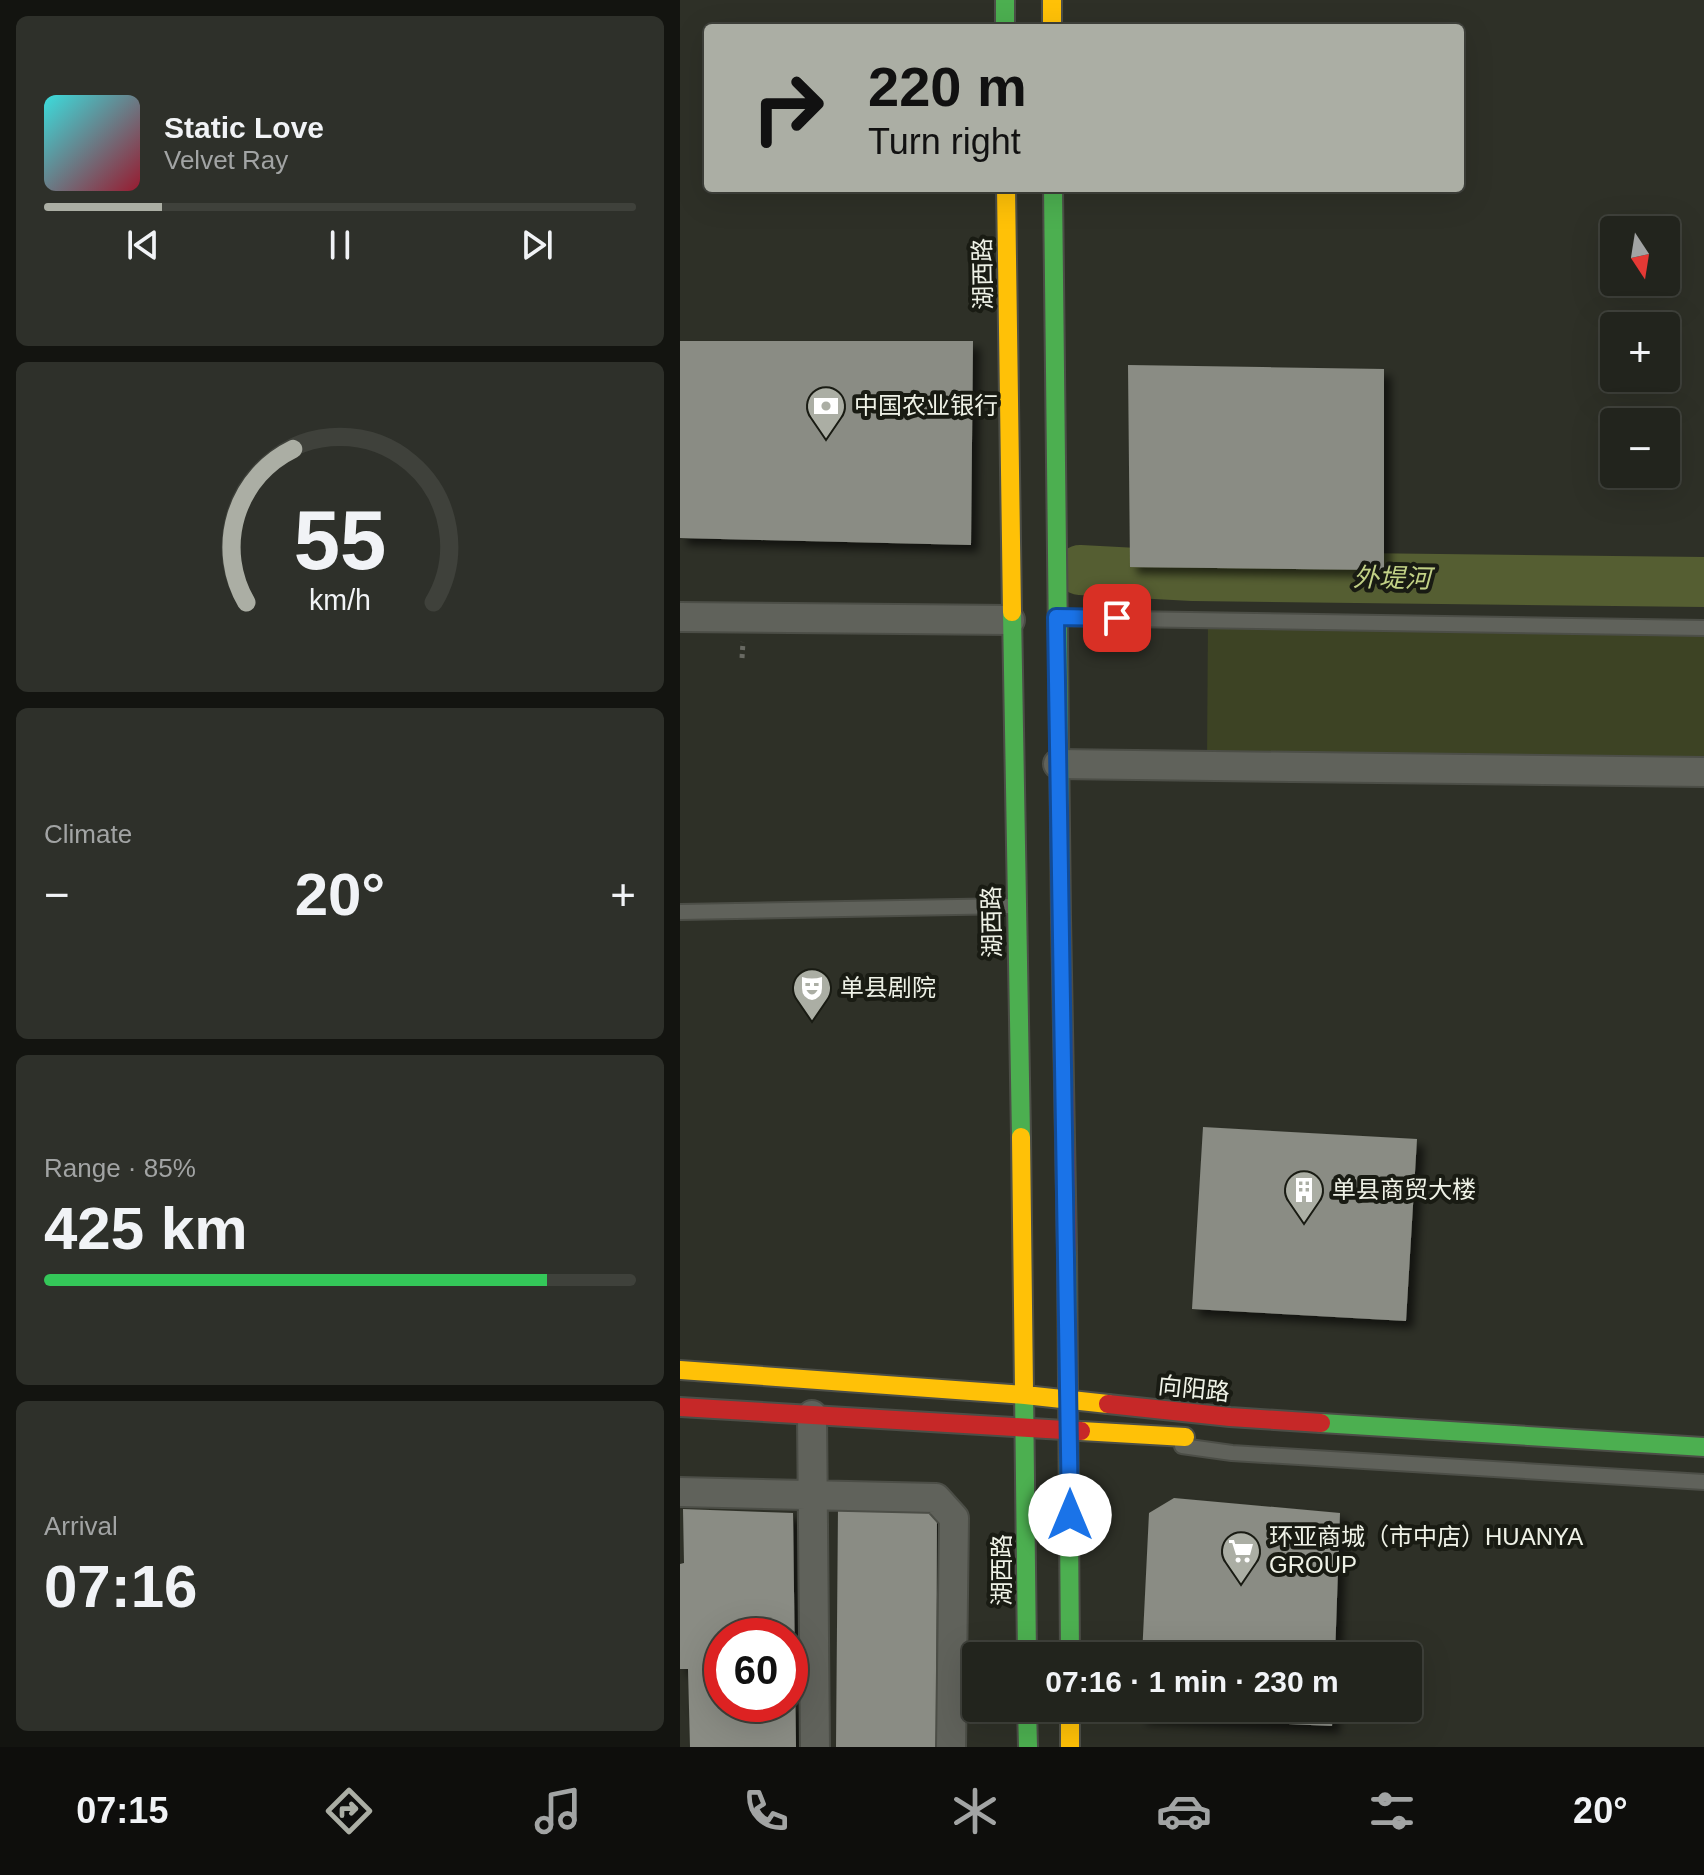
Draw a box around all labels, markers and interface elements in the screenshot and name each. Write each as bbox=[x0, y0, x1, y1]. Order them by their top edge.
text: 220 m bbox=[868, 55, 1027, 118]
icon: right bbox=[736, 56, 840, 160]
text: Static Love bbox=[164, 111, 324, 144]
text: Turn right bbox=[868, 121, 1021, 162]
text: Velvet Ray bbox=[164, 145, 288, 175]
north arrow bbox=[1600, 216, 1680, 296]
map controls bbox=[1600, 216, 1680, 488]
icon: previous bbox=[121, 223, 165, 267]
icon: pause bbox=[318, 223, 362, 267]
icon: next bbox=[515, 223, 559, 267]
street label: 湖西路 bbox=[968, 238, 997, 310]
button: + bbox=[1600, 312, 1680, 392]
bank icon: 中国农业银行 bbox=[805, 385, 847, 440]
place label: 中国农业银行 bbox=[854, 392, 998, 419]
button: − bbox=[1600, 408, 1680, 488]
text: 55 bbox=[294, 494, 386, 587]
water label: 外堤河 bbox=[1353, 562, 1436, 594]
text: km/h bbox=[309, 584, 371, 616]
pin bbox=[1083, 584, 1151, 652]
icon: arrive bbox=[1095, 596, 1139, 640]
text: Climate bbox=[44, 819, 132, 849]
text: 20° bbox=[295, 861, 385, 928]
text: − bbox=[44, 870, 70, 919]
text: + bbox=[610, 870, 636, 919]
street label: 湖西路 bbox=[977, 886, 1006, 958]
theatre icon: 单县剧院 bbox=[791, 967, 833, 1022]
place label: 单县剧院 bbox=[840, 974, 936, 1001]
text: Range · 85% bbox=[44, 1153, 196, 1183]
building icon: 单县商贸大楼 bbox=[1283, 1169, 1325, 1224]
place label: 单县商贸大楼 bbox=[1332, 1176, 1476, 1203]
text: 425 km bbox=[44, 1195, 248, 1262]
street label: 向阳路 bbox=[1157, 1371, 1231, 1406]
position arrow bbox=[1028, 1473, 1112, 1557]
text: Arrival bbox=[44, 1511, 118, 1541]
place label: 环亚商城（市中店）HUANYA GROUP bbox=[1269, 1523, 1583, 1578]
supermarket icon: 环亚商城（市中店）HUANYA GROUP bbox=[1220, 1530, 1262, 1585]
street label: 湖西路 bbox=[988, 1534, 1015, 1606]
text: 07:16 bbox=[44, 1553, 197, 1620]
speed limit sign: 60 bbox=[704, 1618, 808, 1722]
text: 07:16 · 1 min · 230 m bbox=[1045, 1665, 1339, 1698]
icon: directions bbox=[321, 1783, 377, 1839]
icon: music bbox=[530, 1783, 586, 1839]
icon: phone bbox=[738, 1783, 794, 1839]
icon: climate bbox=[947, 1783, 1003, 1839]
icon: car bbox=[1156, 1783, 1212, 1839]
icon: filters bbox=[1364, 1783, 1420, 1839]
text: 07:15 bbox=[76, 1790, 168, 1831]
text: 20° bbox=[1573, 1790, 1628, 1831]

